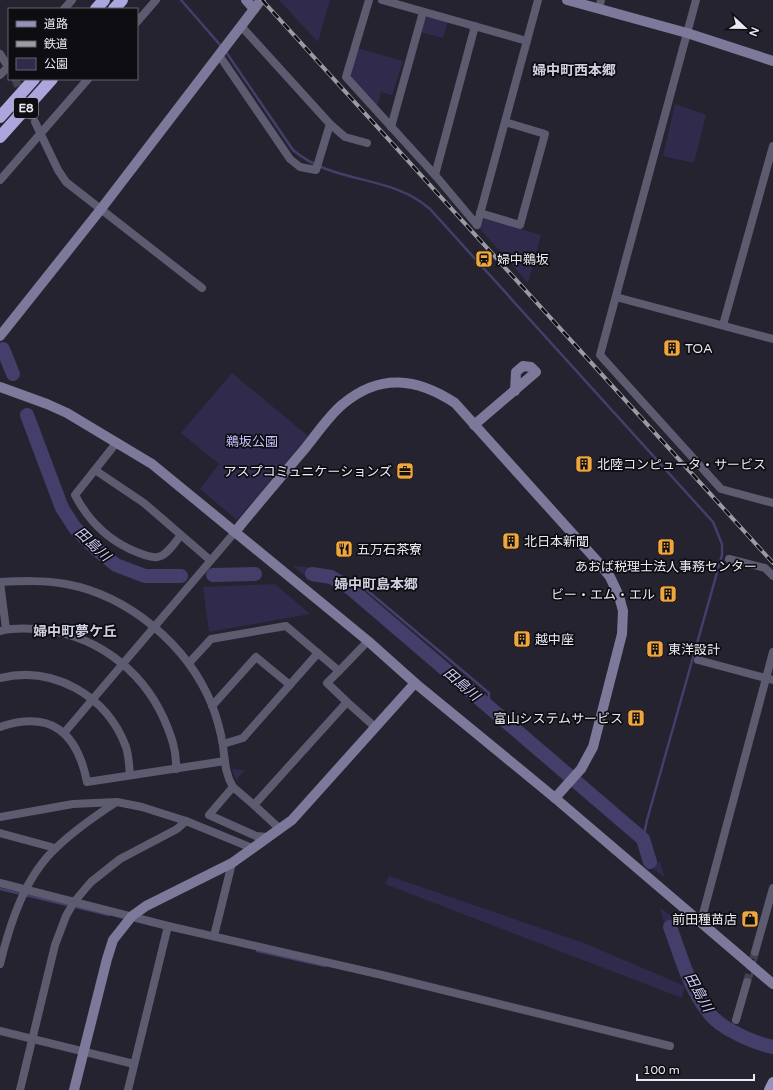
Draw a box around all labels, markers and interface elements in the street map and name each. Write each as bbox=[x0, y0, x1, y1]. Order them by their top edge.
legend bbox=[8, 8, 138, 80]
north arrow bbox=[725, 8, 765, 48]
text: 道路 bbox=[44, 17, 68, 31]
text: N bbox=[746, 25, 761, 38]
text: 鉄道 bbox=[44, 37, 68, 51]
text: 公園 bbox=[44, 57, 68, 71]
district label: 婦中町西本郷 bbox=[532, 62, 616, 79]
road number: E8 bbox=[14, 98, 38, 118]
station icon: 婦中鵜坂 bbox=[474, 249, 494, 269]
place label: 婦中鵜坂 bbox=[497, 252, 549, 268]
building icon: TOA bbox=[662, 338, 682, 358]
place label: TOA bbox=[685, 341, 713, 357]
park label: 鵜坂公園 bbox=[226, 434, 278, 450]
building icon: 北陸コンピュータ・サービス bbox=[574, 454, 594, 474]
place label: 北陸コンピュータ・サービス bbox=[597, 457, 766, 473]
office icon: アスプコミュニケーションズ bbox=[395, 461, 415, 481]
place label: アスプコミュニケーションズ bbox=[224, 464, 392, 480]
water label: 田島川 bbox=[72, 524, 115, 566]
building icon: 北日本新聞 bbox=[501, 531, 521, 551]
place label: 北日本新聞 bbox=[524, 534, 589, 550]
building icon: あおば税理士法人事務センター bbox=[656, 537, 676, 557]
restaurant icon: 五万石茶寮 bbox=[334, 539, 354, 559]
place label: 五万石茶寮 bbox=[357, 542, 422, 558]
place label: あおば税理士法人事務センター bbox=[575, 559, 757, 575]
district label: 婦中町島本郷 bbox=[334, 576, 418, 593]
building icon: ビー・エム・エル bbox=[658, 584, 678, 604]
place label: ビー・エム・エル bbox=[551, 587, 655, 603]
district label: 婦中町夢ケ丘 bbox=[33, 623, 117, 640]
building icon: 越中座 bbox=[512, 629, 532, 649]
place label: 越中座 bbox=[535, 632, 574, 648]
building icon: 東洋設計 bbox=[645, 639, 665, 659]
place label: 東洋設計 bbox=[668, 642, 720, 658]
water label: 田島川 bbox=[440, 664, 485, 706]
building icon: 富山システムサービス bbox=[626, 708, 646, 728]
place label: 富山システムサービス bbox=[493, 711, 623, 727]
shop icon: 前田種苗店 bbox=[740, 909, 760, 929]
place label: 前田種苗店 bbox=[672, 912, 737, 928]
water label: 田島川 bbox=[681, 970, 717, 1016]
scale bar bbox=[637, 1056, 754, 1082]
text: 100 m bbox=[643, 1063, 680, 1077]

